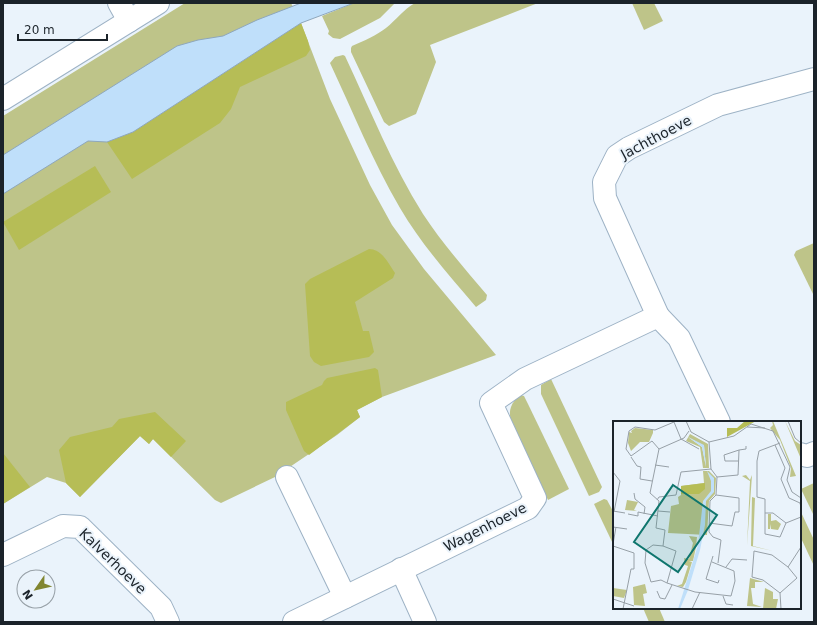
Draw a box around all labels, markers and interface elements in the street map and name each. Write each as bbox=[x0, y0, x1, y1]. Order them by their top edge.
scale bar bbox=[18, 16, 107, 42]
text: 20 m bbox=[24, 23, 55, 37]
street label: Jachthoeve bbox=[617, 112, 694, 163]
inset map bbox=[613, 421, 801, 609]
street label: Wagenhoeve bbox=[441, 499, 529, 555]
street label: Kalverhoeve bbox=[76, 525, 150, 597]
north arrow bbox=[16, 569, 56, 609]
text: N bbox=[20, 587, 36, 602]

